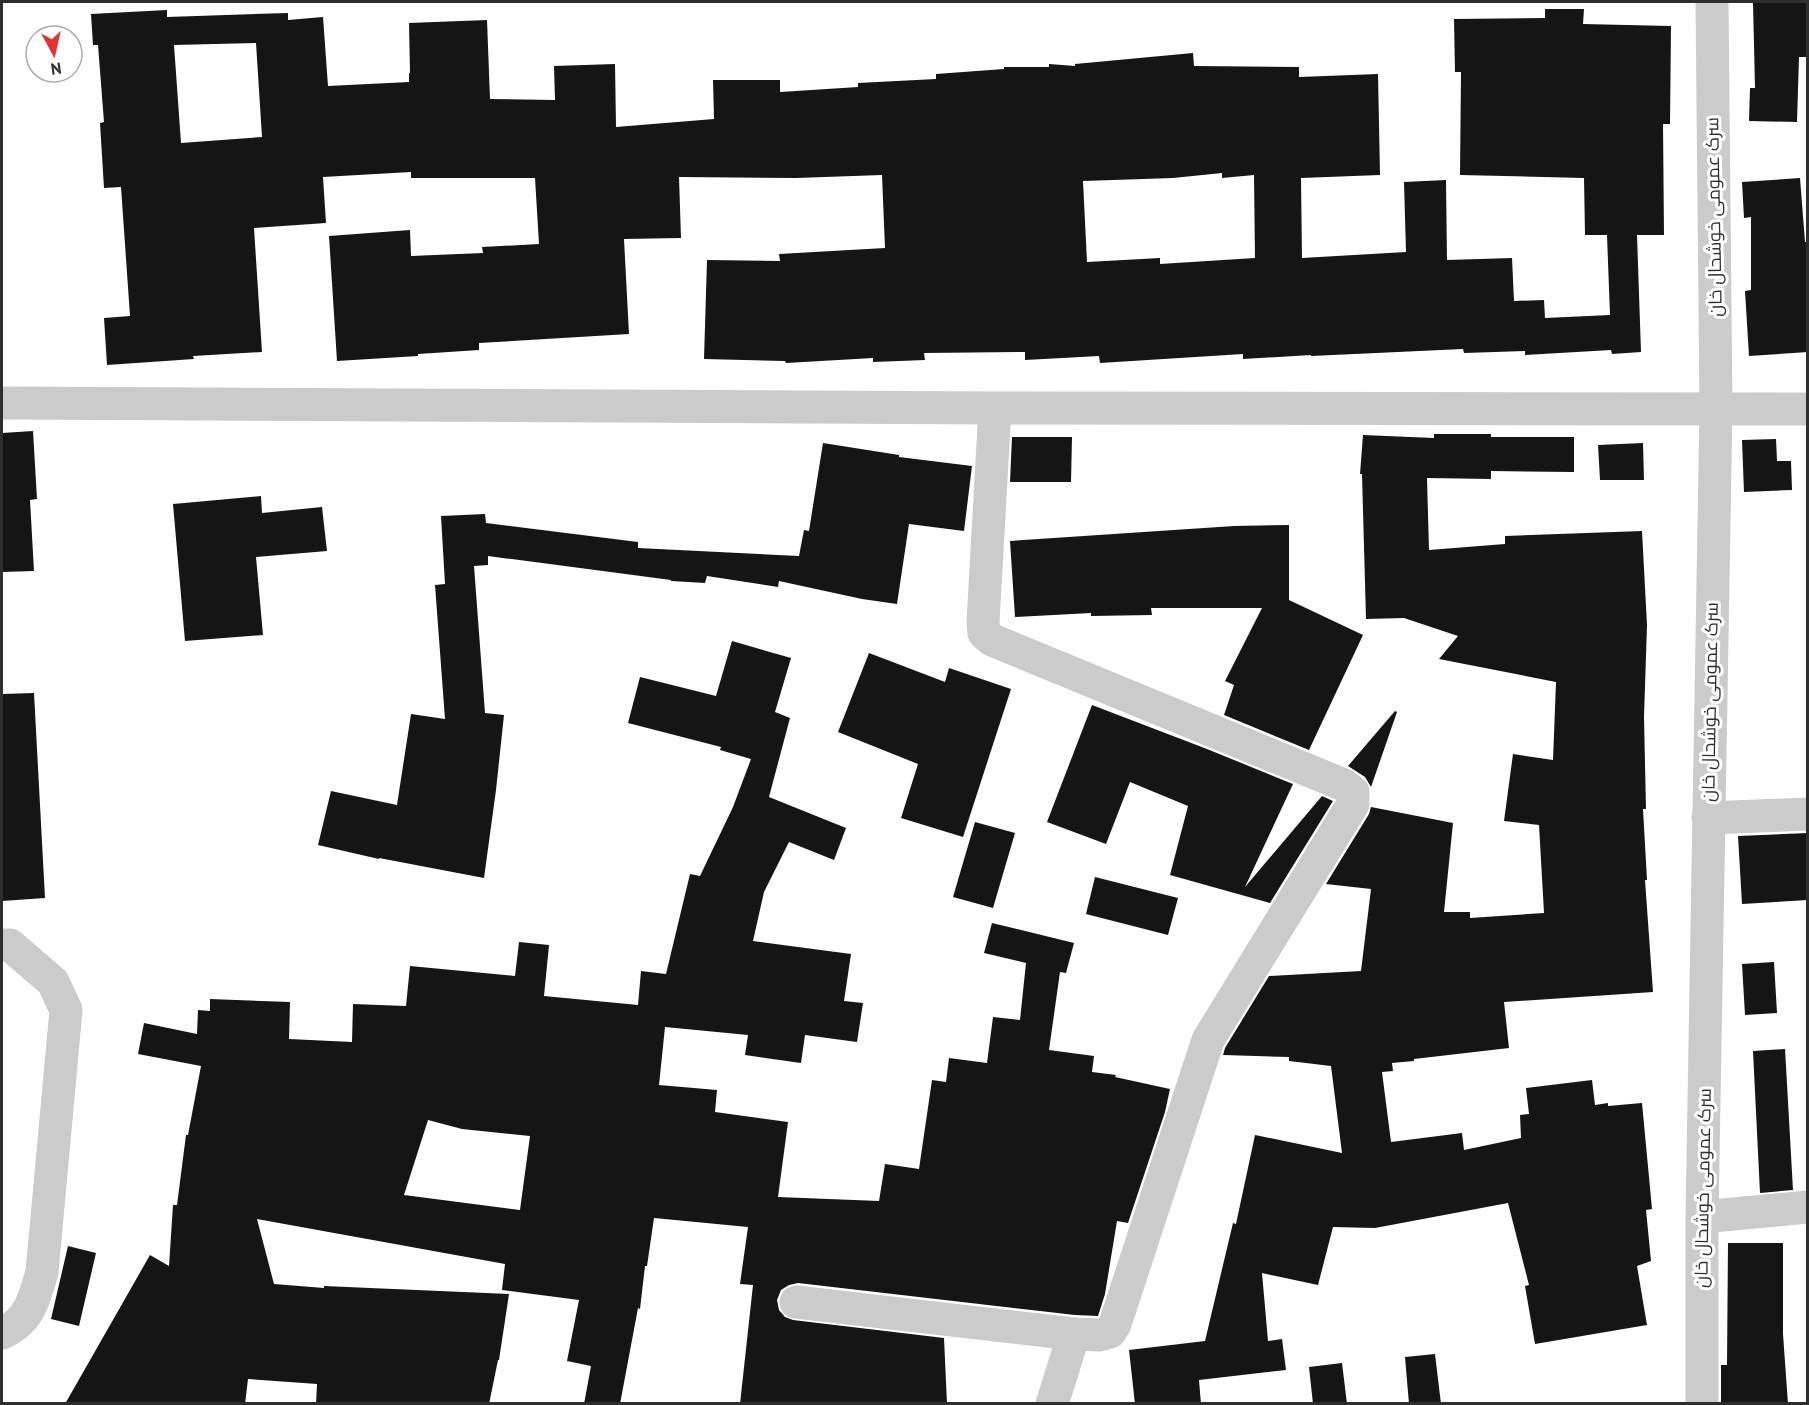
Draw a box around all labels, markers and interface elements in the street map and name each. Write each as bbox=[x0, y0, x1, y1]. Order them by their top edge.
north arrow bbox=[24, 24, 84, 84]
text: N bbox=[49, 58, 63, 79]
street label: سرک عمومی خوشحال خان bbox=[1700, 117, 1727, 317]
street label: سرک عمومی خوشحال خان bbox=[1696, 602, 1723, 802]
street label: سرک عمومی خوشحال خان bbox=[1689, 1088, 1716, 1288]

